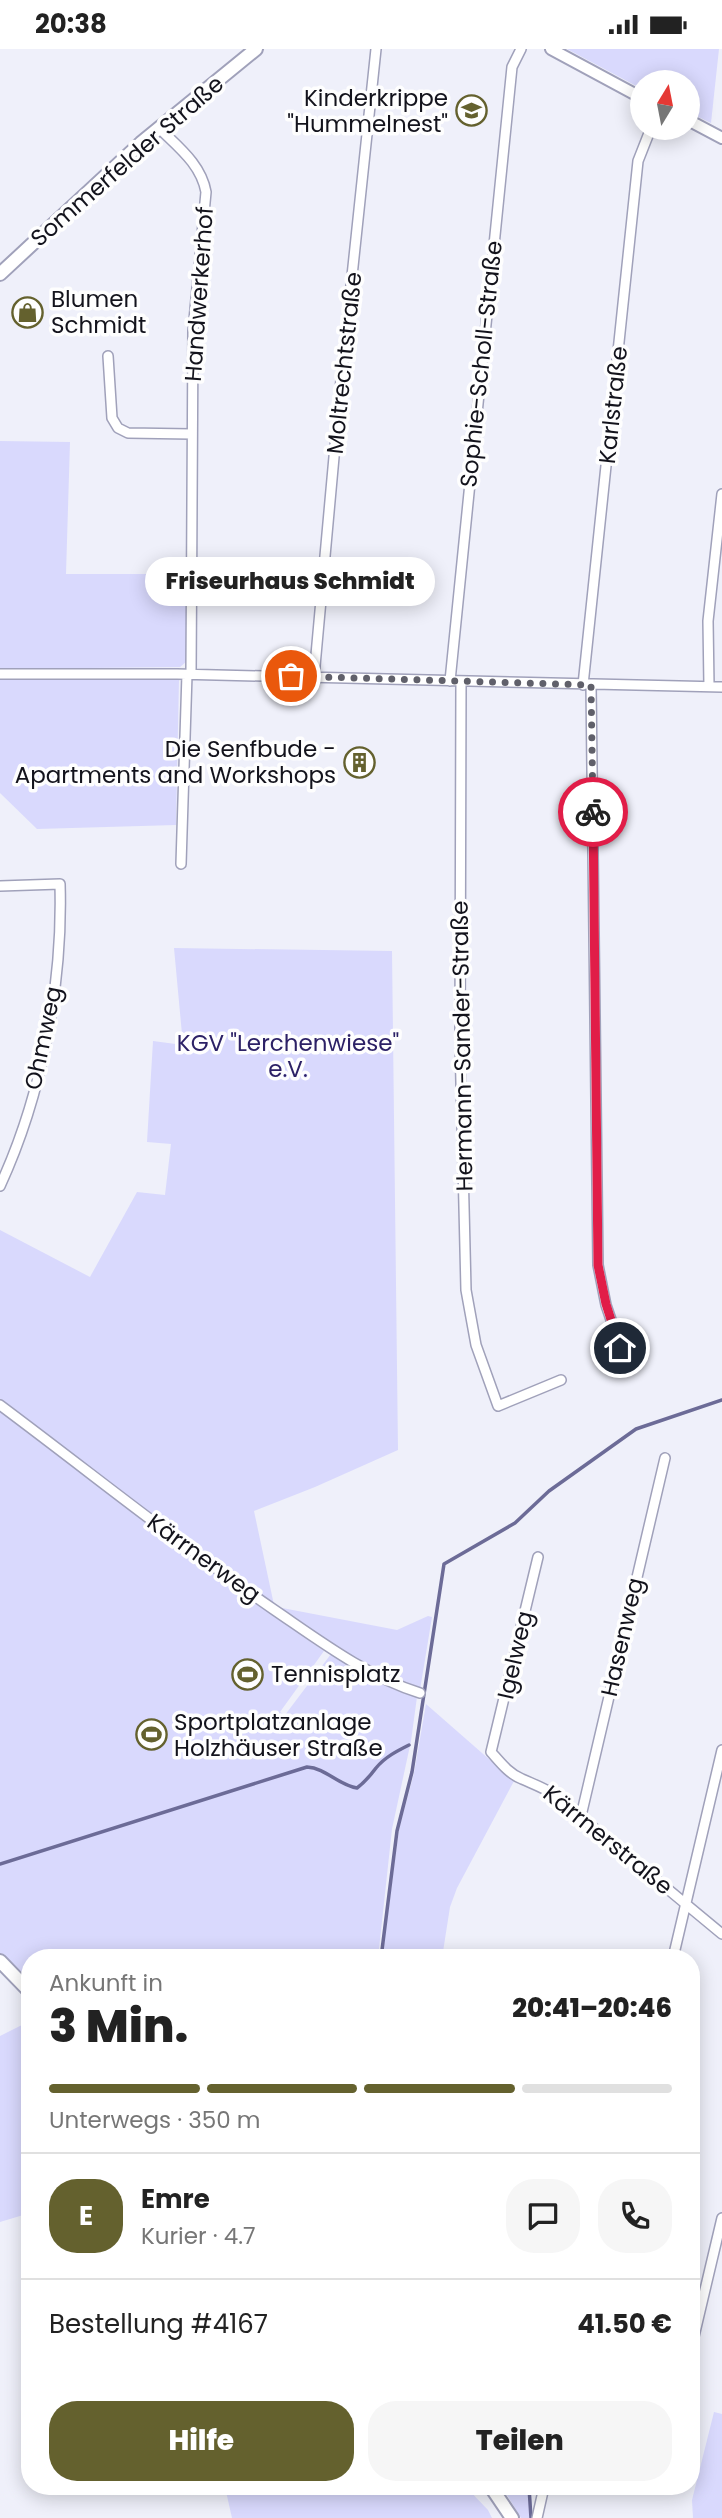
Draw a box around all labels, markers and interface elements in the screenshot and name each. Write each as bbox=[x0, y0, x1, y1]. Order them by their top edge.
text: 20:38 bbox=[35, 6, 107, 42]
street label: Sommerfelder Straße bbox=[24, 68, 230, 254]
north arrow bbox=[630, 70, 700, 140]
map controls bbox=[630, 70, 700, 140]
place label: Kinderkrippe "Hummelnest" bbox=[287, 82, 448, 140]
school or university icon: Kinderkrippe "Hummelnest" bbox=[454, 94, 488, 128]
street label: Handwerkerhof bbox=[177, 206, 221, 382]
street label: Sophie-Scholl-Straße bbox=[452, 239, 510, 489]
street label: Moltrechtstraße bbox=[319, 270, 369, 456]
place label: Blumen Schmidt bbox=[51, 283, 146, 341]
shop icon: Blumen Schmidt bbox=[11, 295, 45, 329]
street label: Karlstraße bbox=[591, 345, 635, 465]
callout: Friseurhaus Schmidt bbox=[146, 557, 436, 606]
text: Friseurhaus Schmidt bbox=[165, 565, 415, 597]
pin bbox=[261, 646, 321, 706]
icon: bag bbox=[272, 657, 310, 695]
place label: Die Senfbude - Apartments and Workshops bbox=[15, 733, 336, 791]
building icon: Die Senfbude - Apartments and Workshops bbox=[342, 745, 376, 779]
courier bbox=[558, 777, 628, 847]
icon: bike bbox=[574, 793, 612, 831]
street label: Hermann-Sander-Straße bbox=[443, 900, 481, 1192]
street label: Ohmweg bbox=[16, 983, 70, 1093]
park label: KGV "Lerchenwiese" e.V. bbox=[177, 1027, 399, 1085]
pin bbox=[590, 1318, 650, 1378]
icon: home bbox=[601, 1329, 639, 1367]
street label: Kärrnerweg bbox=[141, 1506, 267, 1610]
street label: Hasenweg bbox=[593, 1574, 651, 1700]
street label: Igelweg bbox=[489, 1608, 541, 1702]
sports icon: Tennisplatz bbox=[231, 1657, 265, 1691]
place label: Tennisplatz bbox=[271, 1658, 400, 1690]
place label: Sportplatzanlage Holzhäuser Straße bbox=[174, 1706, 383, 1764]
sports icon: Sportplatzanlage Holzhäuser Straße bbox=[134, 1718, 168, 1752]
street label: Kärrnerstraße bbox=[536, 1778, 680, 1902]
text: Ankunft in bbox=[49, 1967, 163, 1999]
text: 20:41–20:46 bbox=[512, 1990, 672, 2026]
text: 3 Min. bbox=[49, 1994, 188, 2058]
text: Unterwegs · 350 m bbox=[49, 2104, 261, 2136]
button: chat bbox=[506, 2179, 580, 2253]
button: phone bbox=[598, 2179, 672, 2253]
text: Emre bbox=[141, 2181, 210, 2217]
text: E bbox=[79, 2198, 93, 2234]
text: Kurier · 4.7 bbox=[141, 2220, 256, 2252]
text: Bestellung #4167 bbox=[49, 2306, 268, 2342]
text: 41.50 € bbox=[577, 2306, 672, 2342]
button: Hilfe bbox=[49, 2401, 354, 2481]
button: Teilen bbox=[368, 2401, 672, 2481]

